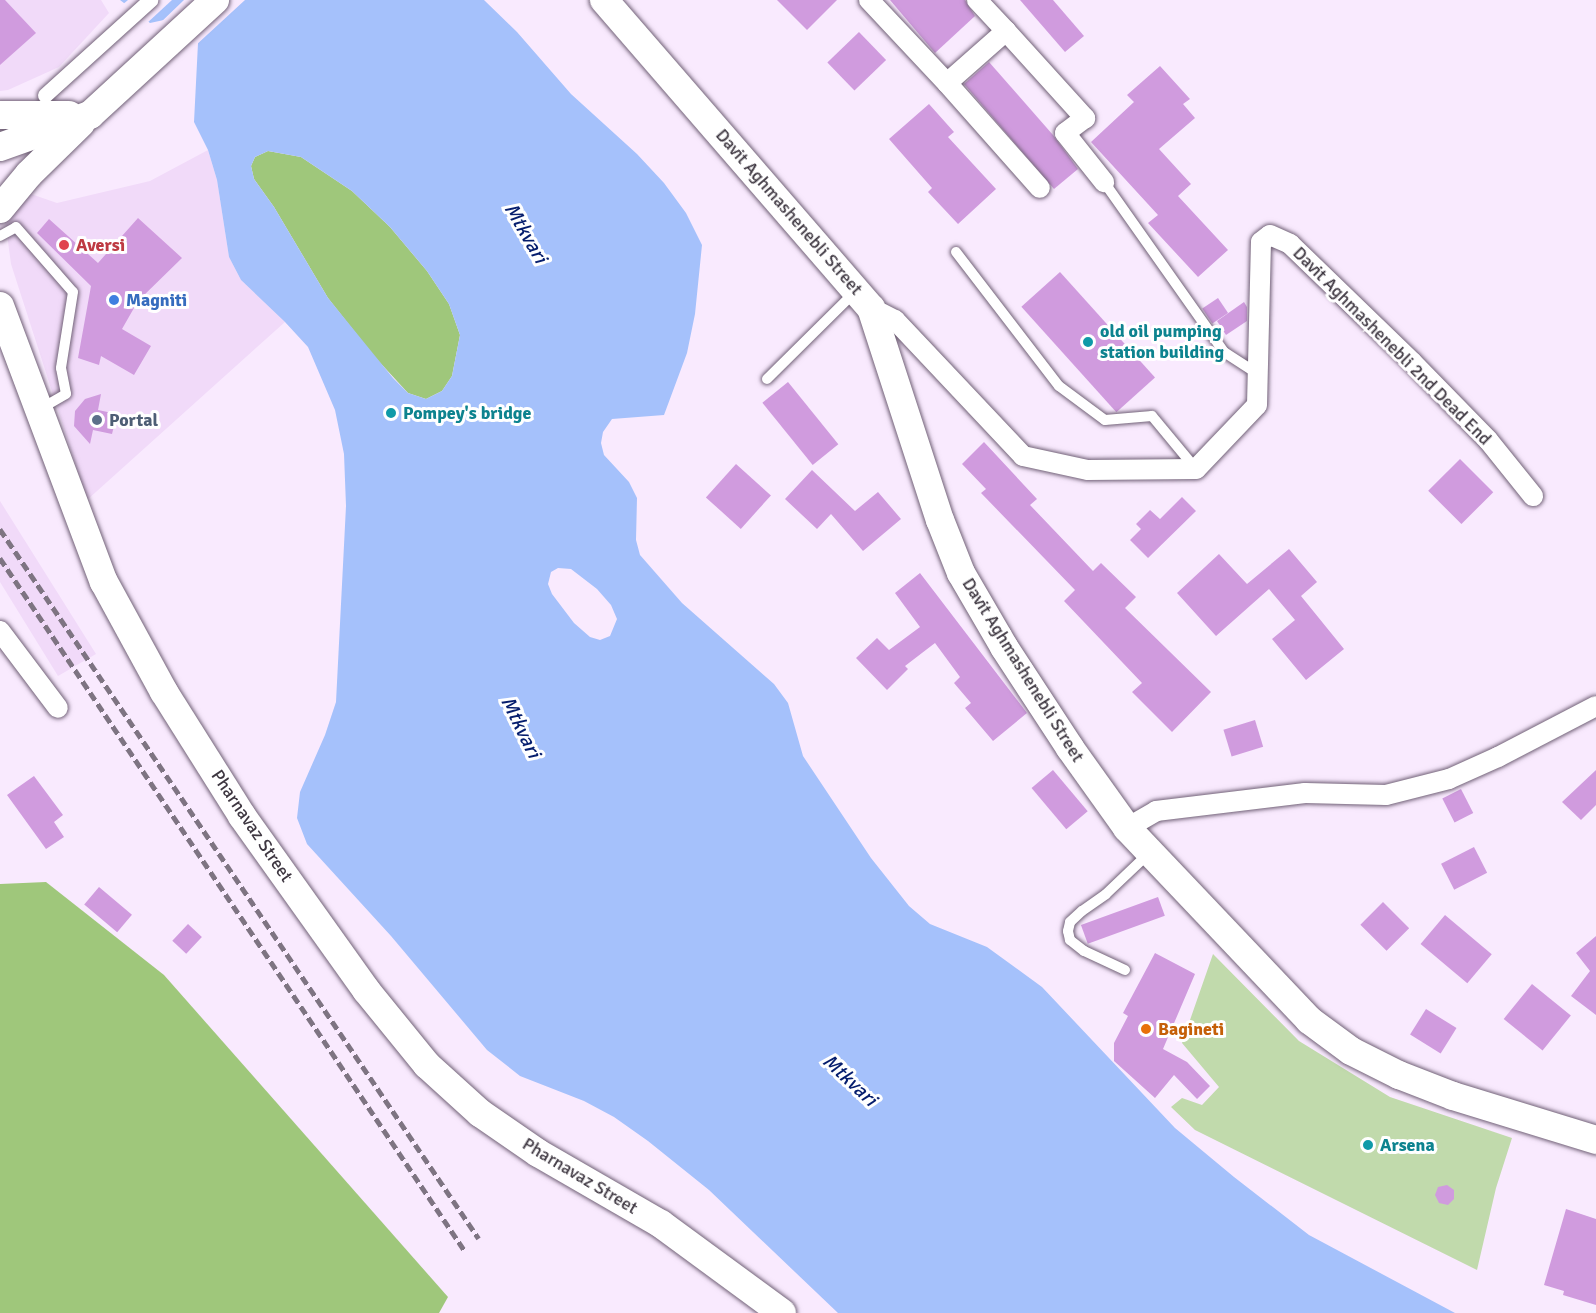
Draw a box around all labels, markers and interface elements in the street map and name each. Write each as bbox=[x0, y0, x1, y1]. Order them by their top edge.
street label: Davit Aghmashenebli Street bbox=[711, 125, 867, 299]
water label: Mtkvari bbox=[499, 199, 553, 267]
place label: Aversi bbox=[76, 234, 125, 256]
marker: Aversi bbox=[57, 238, 71, 252]
street label: Davit Aghmashenebli 2nd Dead End bbox=[1288, 242, 1496, 450]
place label: Magniti bbox=[126, 289, 187, 311]
marker: Magniti bbox=[107, 293, 121, 307]
place label: old oil pumping station building bbox=[1100, 321, 1224, 364]
marker: old oil pumping station building bbox=[1081, 335, 1095, 349]
place label: Pompey's bridge bbox=[403, 402, 531, 424]
marker: Pompey's bridge bbox=[384, 406, 398, 420]
place label: Portal bbox=[109, 409, 158, 431]
marker: Portal bbox=[90, 413, 104, 427]
street label: Davit Aghmashenebli Street bbox=[957, 574, 1089, 766]
water label: Mtkvari bbox=[496, 692, 546, 762]
street label: Pharnavaz Street bbox=[207, 766, 297, 886]
place label: Bagineti bbox=[1158, 1018, 1224, 1040]
marker: Bagineti bbox=[1139, 1022, 1153, 1036]
water label: Mtkvari bbox=[818, 1049, 882, 1111]
street label: Pharnavaz Street bbox=[518, 1133, 642, 1219]
place label: Arsena bbox=[1380, 1134, 1435, 1156]
marker: Arsena bbox=[1361, 1138, 1375, 1152]

